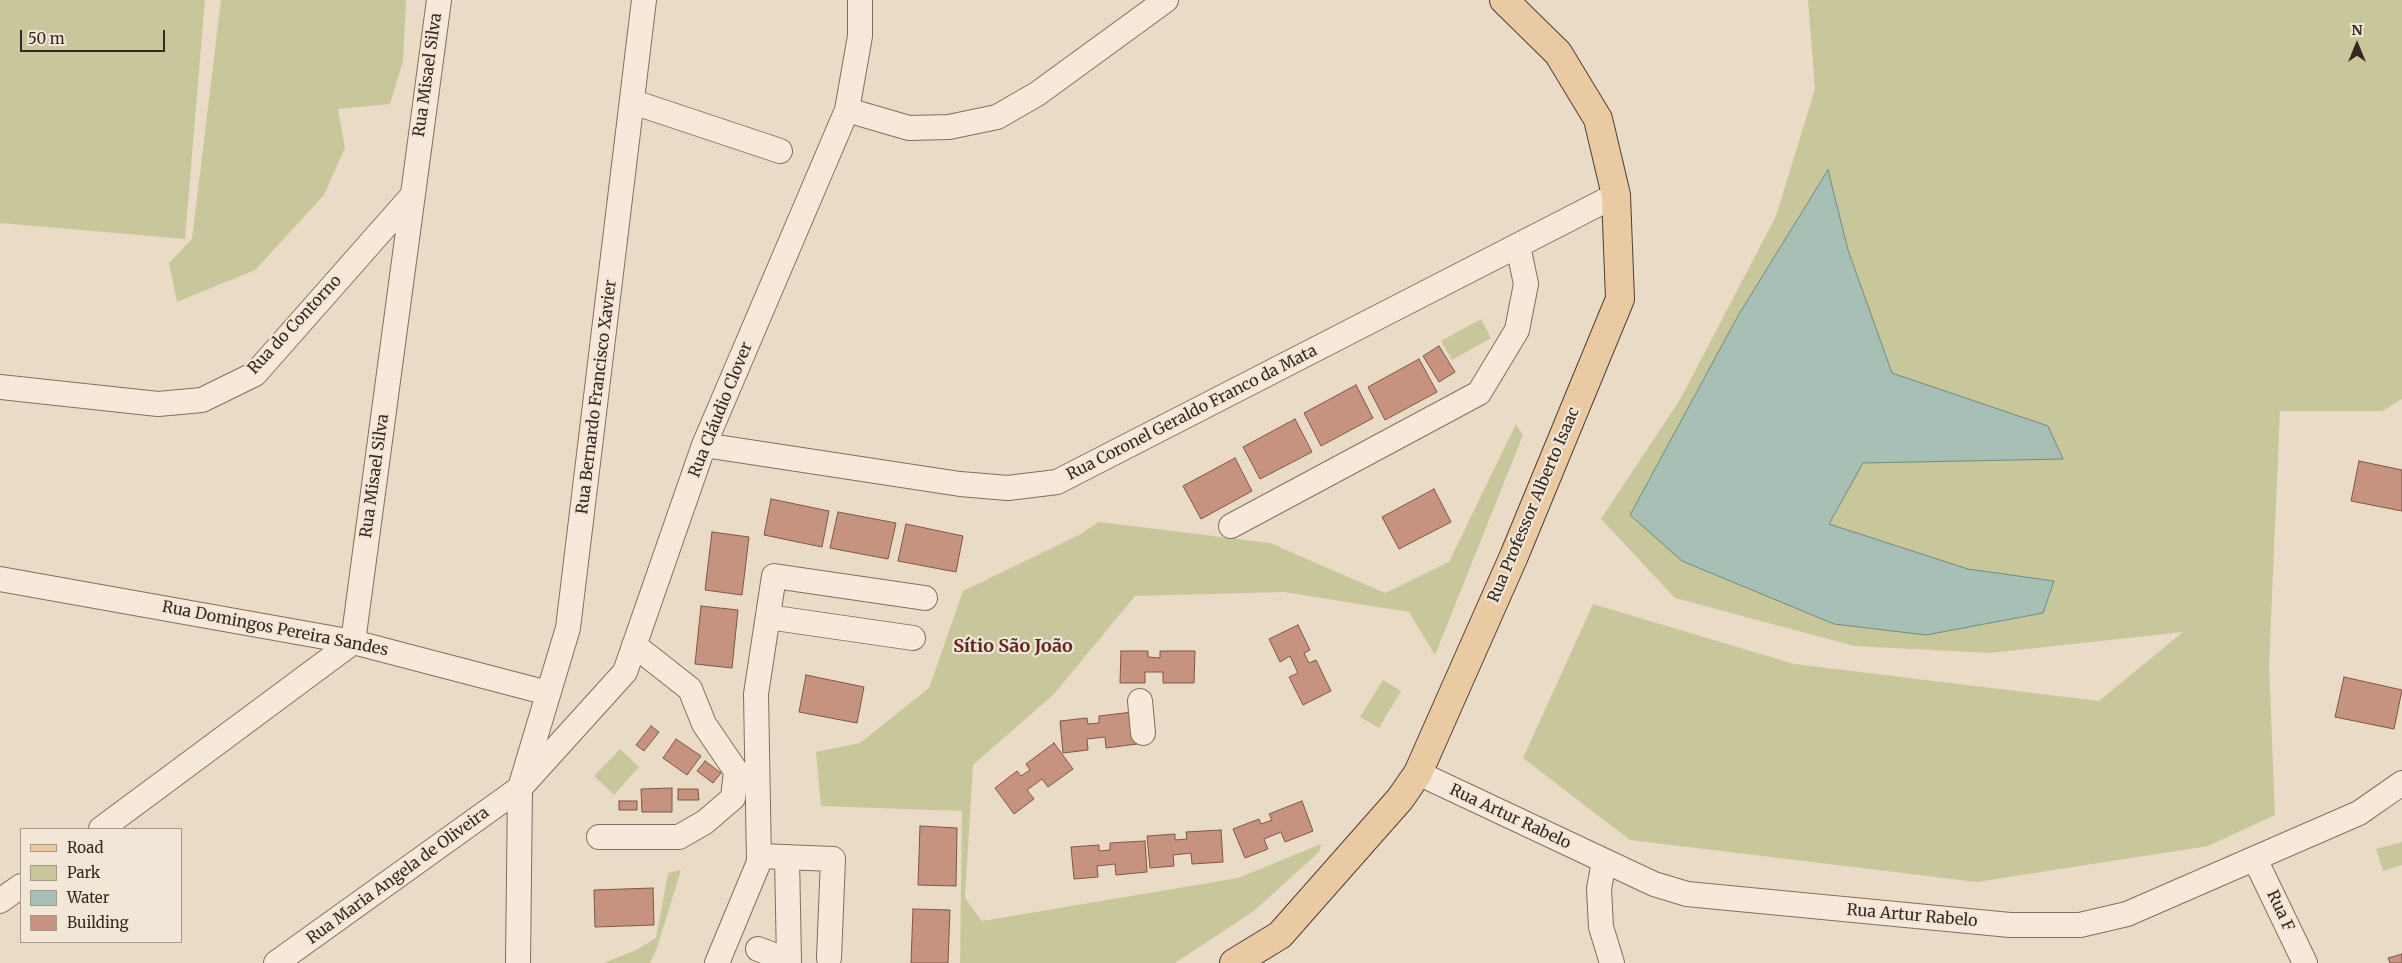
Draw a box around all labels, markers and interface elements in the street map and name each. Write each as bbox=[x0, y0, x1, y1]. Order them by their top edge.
street label: Rua Misael Silva bbox=[410, 12, 446, 138]
scale bar bbox=[22, 20, 168, 52]
north arrow bbox=[2332, 20, 2382, 70]
text: N bbox=[2351, 21, 2363, 39]
text: 50 m bbox=[28, 29, 65, 48]
street label: Rua do Contorno bbox=[244, 271, 346, 379]
street label: Rua Bernardo Francisco Xavier bbox=[573, 279, 621, 515]
street label: Rua Cláudio Clover bbox=[685, 340, 757, 480]
street label: Rua Coronel Geraldo Franco da Mata bbox=[1064, 341, 1320, 485]
street label: Rua Professor Alberto Isaac bbox=[1484, 405, 1584, 605]
street label: Rua Misael Silva bbox=[357, 413, 393, 539]
street label: Rua Domingos Pereira Sandes bbox=[160, 598, 390, 660]
district label: Sítio São João bbox=[953, 636, 1073, 658]
street label: Rua Artur Rabelo bbox=[1446, 781, 1574, 853]
street label: Rua Maria Angela de Oliveira bbox=[303, 803, 493, 949]
legend bbox=[20, 828, 182, 943]
text: Road bbox=[67, 838, 103, 857]
text: Park bbox=[67, 863, 100, 882]
street label: Rua F bbox=[2262, 887, 2298, 935]
text: Water bbox=[67, 888, 109, 907]
street label: Rua Artur Rabelo bbox=[1846, 901, 1978, 931]
text: Building bbox=[67, 913, 129, 932]

